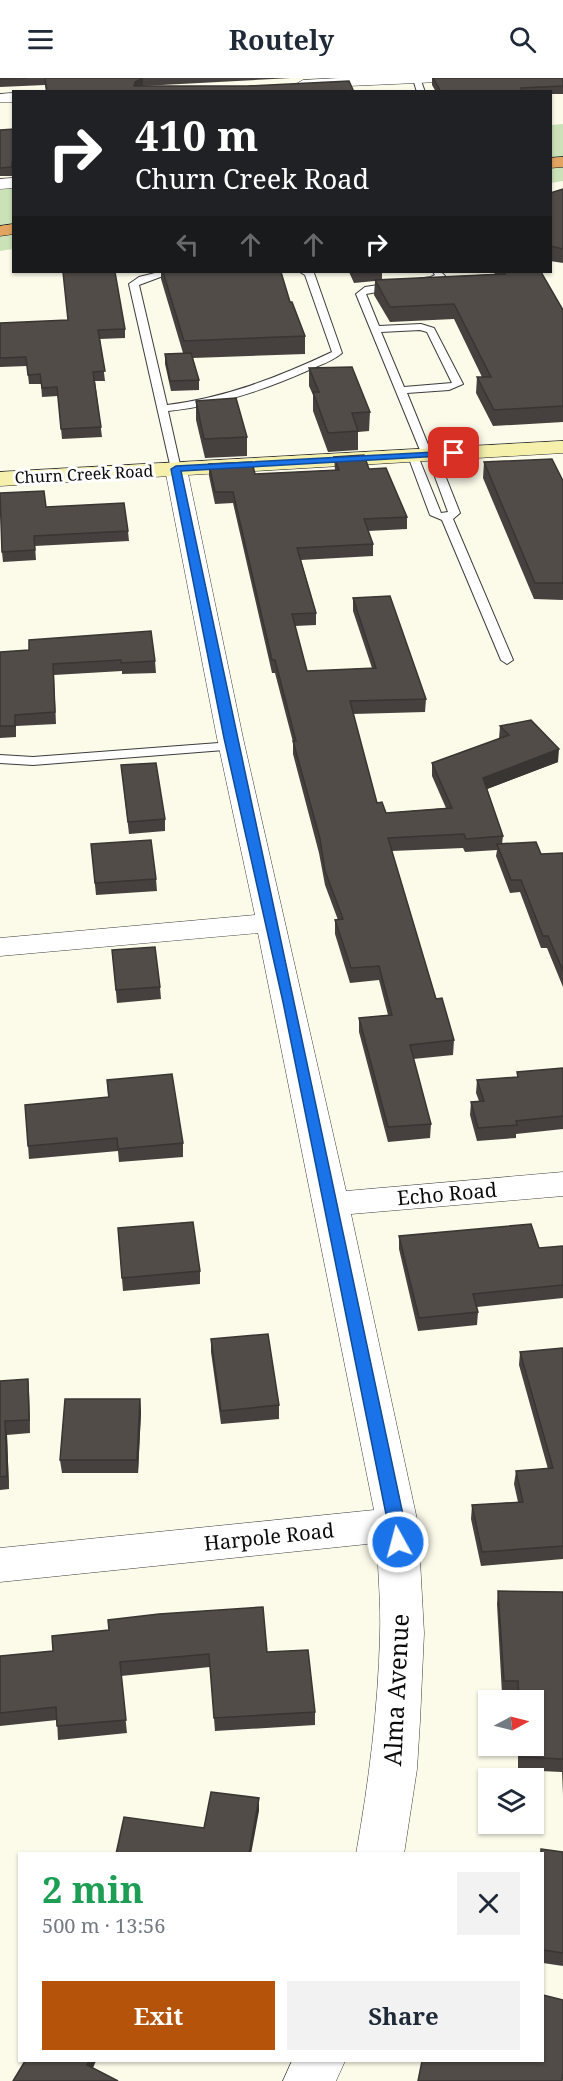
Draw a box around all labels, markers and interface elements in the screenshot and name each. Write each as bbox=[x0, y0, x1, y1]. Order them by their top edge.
text: Routely bbox=[229, 21, 334, 58]
icon: menu bbox=[24, 23, 57, 56]
icon: search bbox=[506, 23, 539, 56]
text: 410 m bbox=[135, 106, 259, 163]
icon: right bbox=[36, 114, 114, 192]
text: Churn Creek Road bbox=[135, 160, 369, 197]
icon: left bbox=[171, 228, 204, 261]
icon: ahead bbox=[234, 228, 267, 261]
icon: ahead bbox=[297, 228, 330, 261]
icon: right bbox=[360, 228, 393, 261]
pin bbox=[428, 427, 479, 478]
icon: arrive bbox=[437, 436, 470, 469]
street label: Churn Creek Road bbox=[14, 459, 154, 489]
street label: Echo Road bbox=[396, 1176, 498, 1211]
position arrow bbox=[366, 1510, 430, 1574]
street label: Harpole Road bbox=[203, 1516, 335, 1557]
street label: Alma Avenue bbox=[375, 1613, 416, 1767]
north arrow bbox=[478, 1690, 544, 1756]
map controls bbox=[478, 1690, 544, 1834]
button: layers bbox=[478, 1768, 544, 1834]
text: 2 min bbox=[42, 1865, 144, 1914]
button: close bbox=[457, 1872, 520, 1935]
text: 500 m · 13:56 bbox=[42, 1912, 165, 1939]
button: Exit bbox=[42, 1981, 275, 2050]
button: Share bbox=[287, 1981, 520, 2050]

